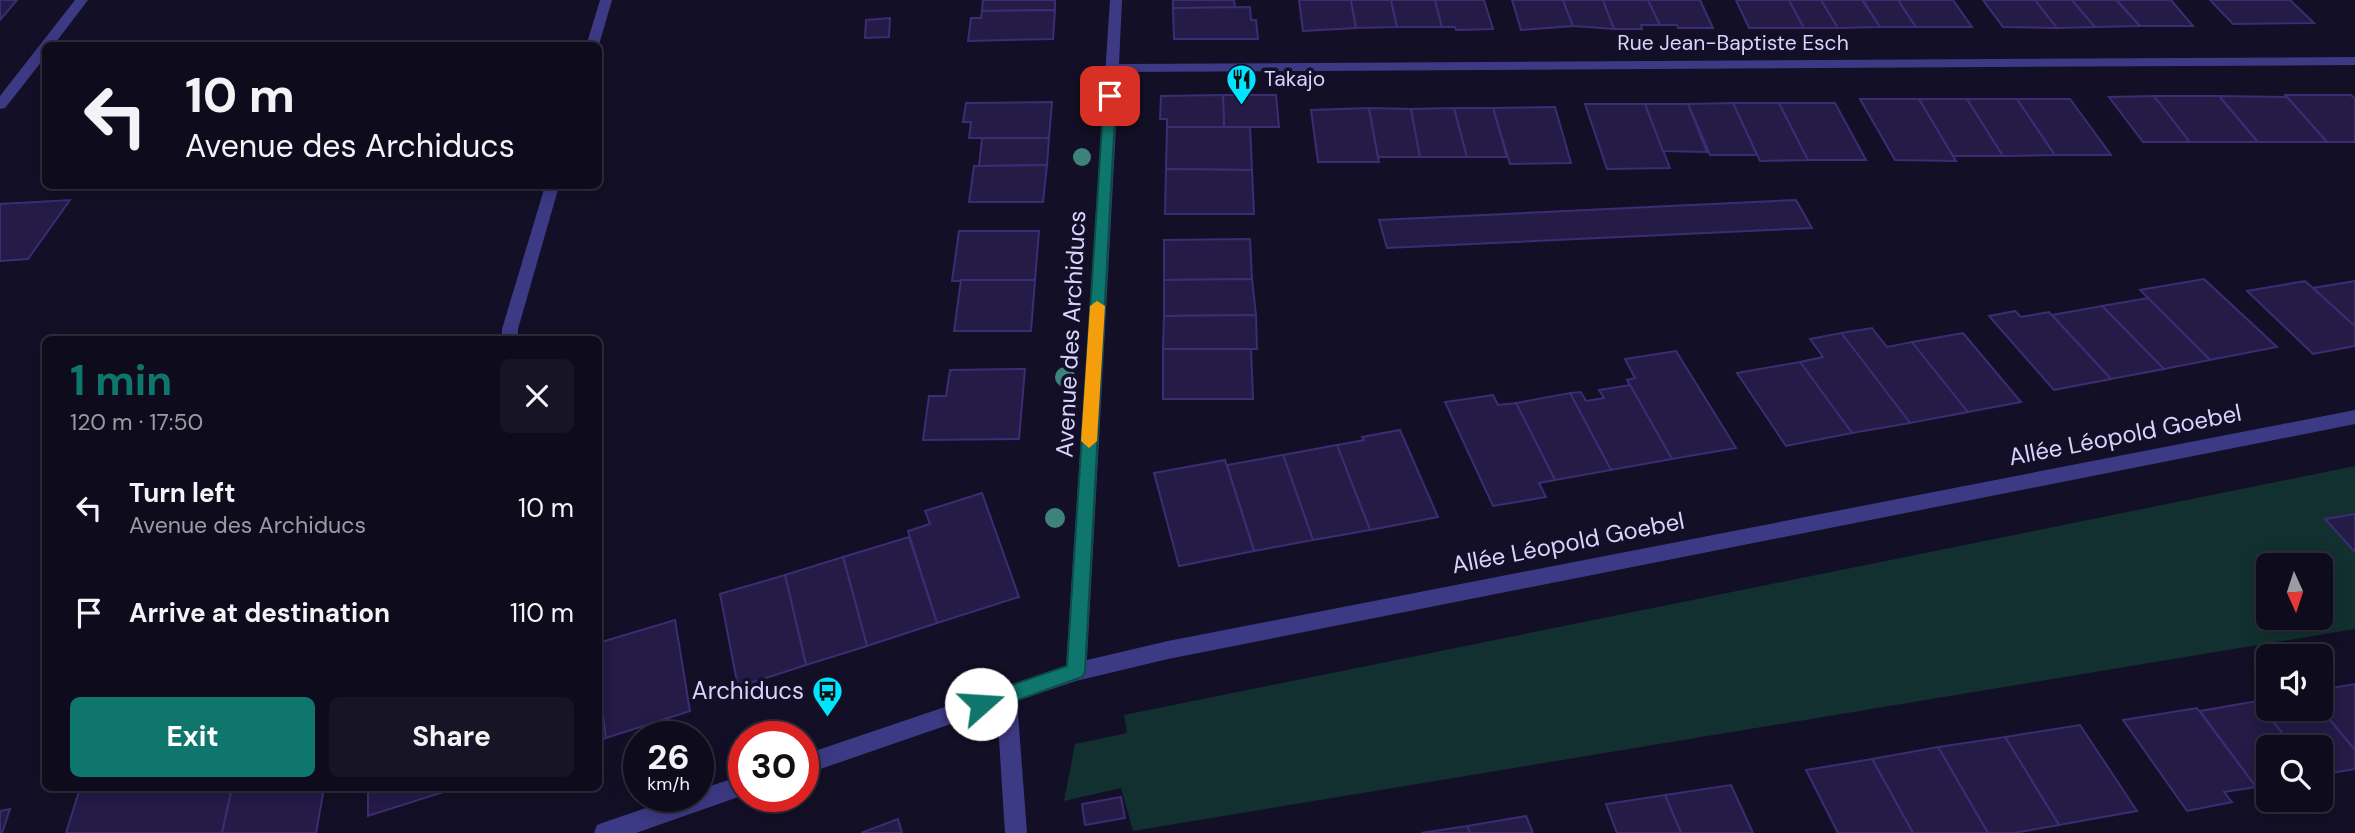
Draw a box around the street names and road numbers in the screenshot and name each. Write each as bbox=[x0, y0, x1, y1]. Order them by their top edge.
street label: Rue Jean-Baptiste Esch bbox=[1617, 29, 1849, 57]
street label: Avenue des Archiducs bbox=[1049, 210, 1092, 458]
street label: Allée Léopold Goebel bbox=[2006, 397, 2244, 472]
street label: Allée Léopold Goebel bbox=[1449, 505, 1687, 580]

